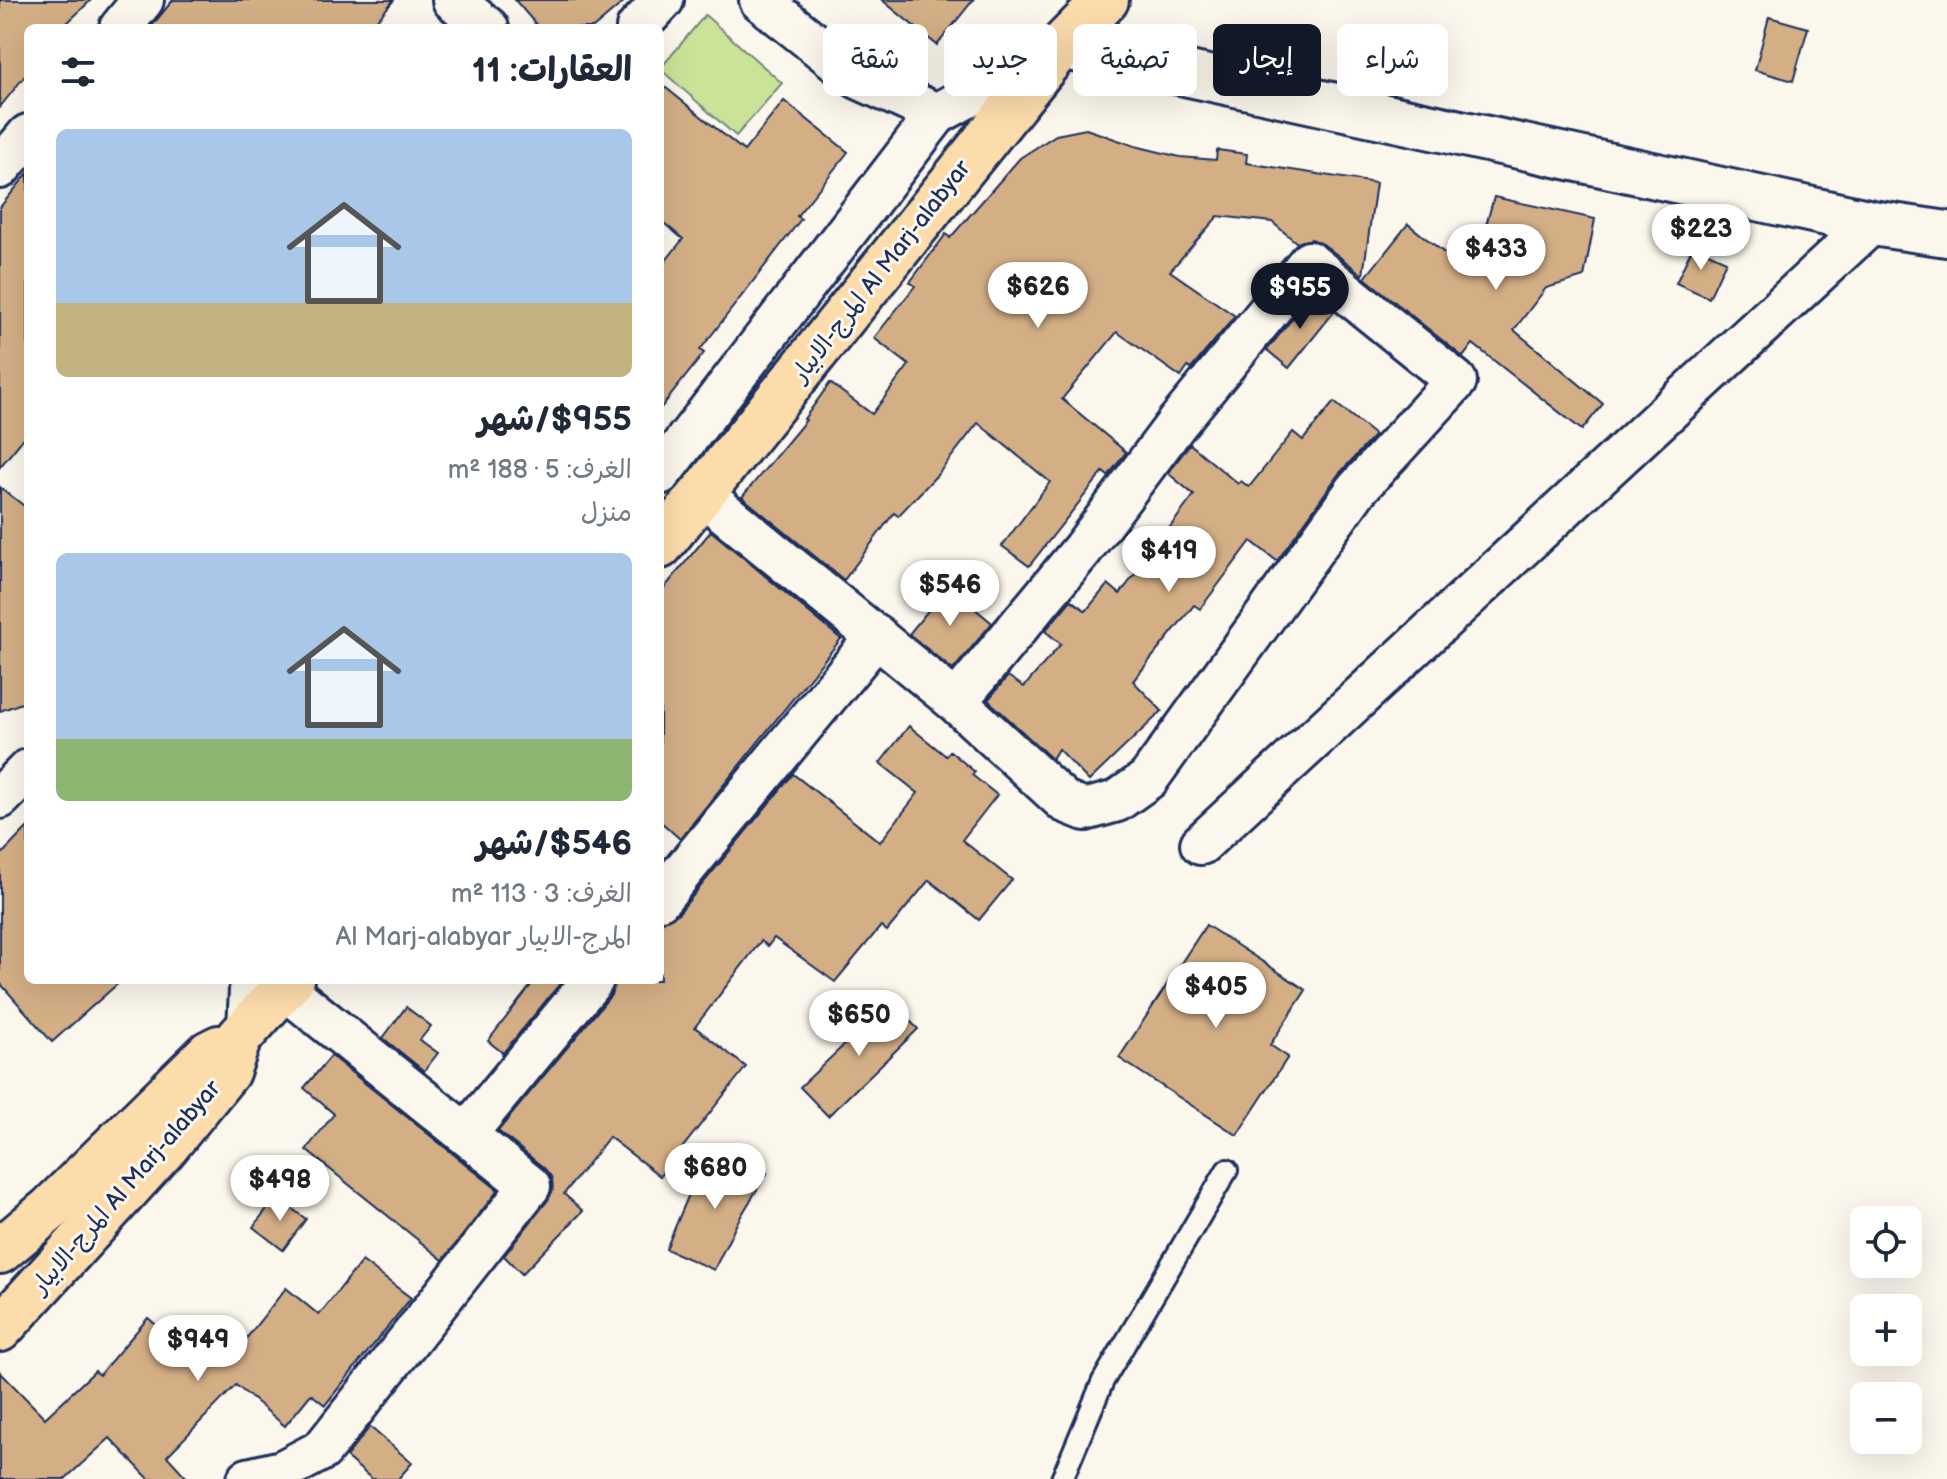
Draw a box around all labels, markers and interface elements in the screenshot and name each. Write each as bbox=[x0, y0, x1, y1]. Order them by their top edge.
chip: شقة bbox=[823, 24, 928, 96]
chip: جديد bbox=[944, 24, 1057, 96]
chip: تصفية bbox=[1073, 24, 1197, 96]
chip: إيجار bbox=[1213, 24, 1321, 96]
chip: شراء bbox=[1337, 24, 1448, 96]
icon: filters bbox=[56, 50, 100, 94]
text: العقارات: 11 bbox=[472, 50, 632, 91]
street label: المرج-الابيار Al Marj-alabyar bbox=[784, 154, 978, 390]
icon: home bbox=[272, 181, 416, 325]
pin: $223 bbox=[1654, 204, 1748, 272]
text: $223 bbox=[1670, 214, 1732, 245]
pin: $433 bbox=[1449, 224, 1543, 292]
text: $433 bbox=[1465, 234, 1527, 265]
pin: $626 bbox=[991, 262, 1085, 330]
pin: $955 bbox=[1253, 263, 1347, 331]
text: $626 bbox=[1006, 272, 1070, 303]
text: $955 bbox=[1269, 273, 1331, 304]
text: $955/شهر bbox=[478, 399, 632, 440]
text: الغرف: 5 · 188 m² bbox=[448, 455, 632, 486]
text: منزل bbox=[581, 498, 632, 529]
pin: $419 bbox=[1122, 526, 1216, 594]
text: $419 bbox=[1140, 536, 1198, 567]
pin: $546 bbox=[903, 560, 997, 628]
text: $546 bbox=[918, 570, 982, 601]
icon: home bbox=[272, 605, 416, 749]
text: $546/شهر bbox=[477, 823, 632, 864]
text: الغرف: 3 · 113 m² bbox=[451, 879, 632, 910]
text: المرج-الابيار Al Marj-alabyar bbox=[336, 922, 632, 953]
pin: $405 bbox=[1169, 962, 1263, 1030]
text: $405 bbox=[1184, 972, 1248, 1003]
pin: $650 bbox=[812, 990, 906, 1058]
text: $650 bbox=[827, 1000, 891, 1031]
street label: المرج-الابيار Al Marj-alabyar bbox=[24, 1074, 228, 1302]
pin: $680 bbox=[668, 1143, 762, 1211]
text: $680 bbox=[683, 1153, 747, 1184]
pin: $498 bbox=[233, 1155, 327, 1223]
text: $498 bbox=[248, 1165, 312, 1196]
map controls bbox=[1850, 1206, 1922, 1454]
button: locate bbox=[1850, 1206, 1922, 1278]
button: + bbox=[1850, 1294, 1922, 1366]
pin: $949 bbox=[151, 1315, 245, 1383]
text: $949 bbox=[167, 1325, 229, 1356]
button: − bbox=[1850, 1382, 1922, 1454]

